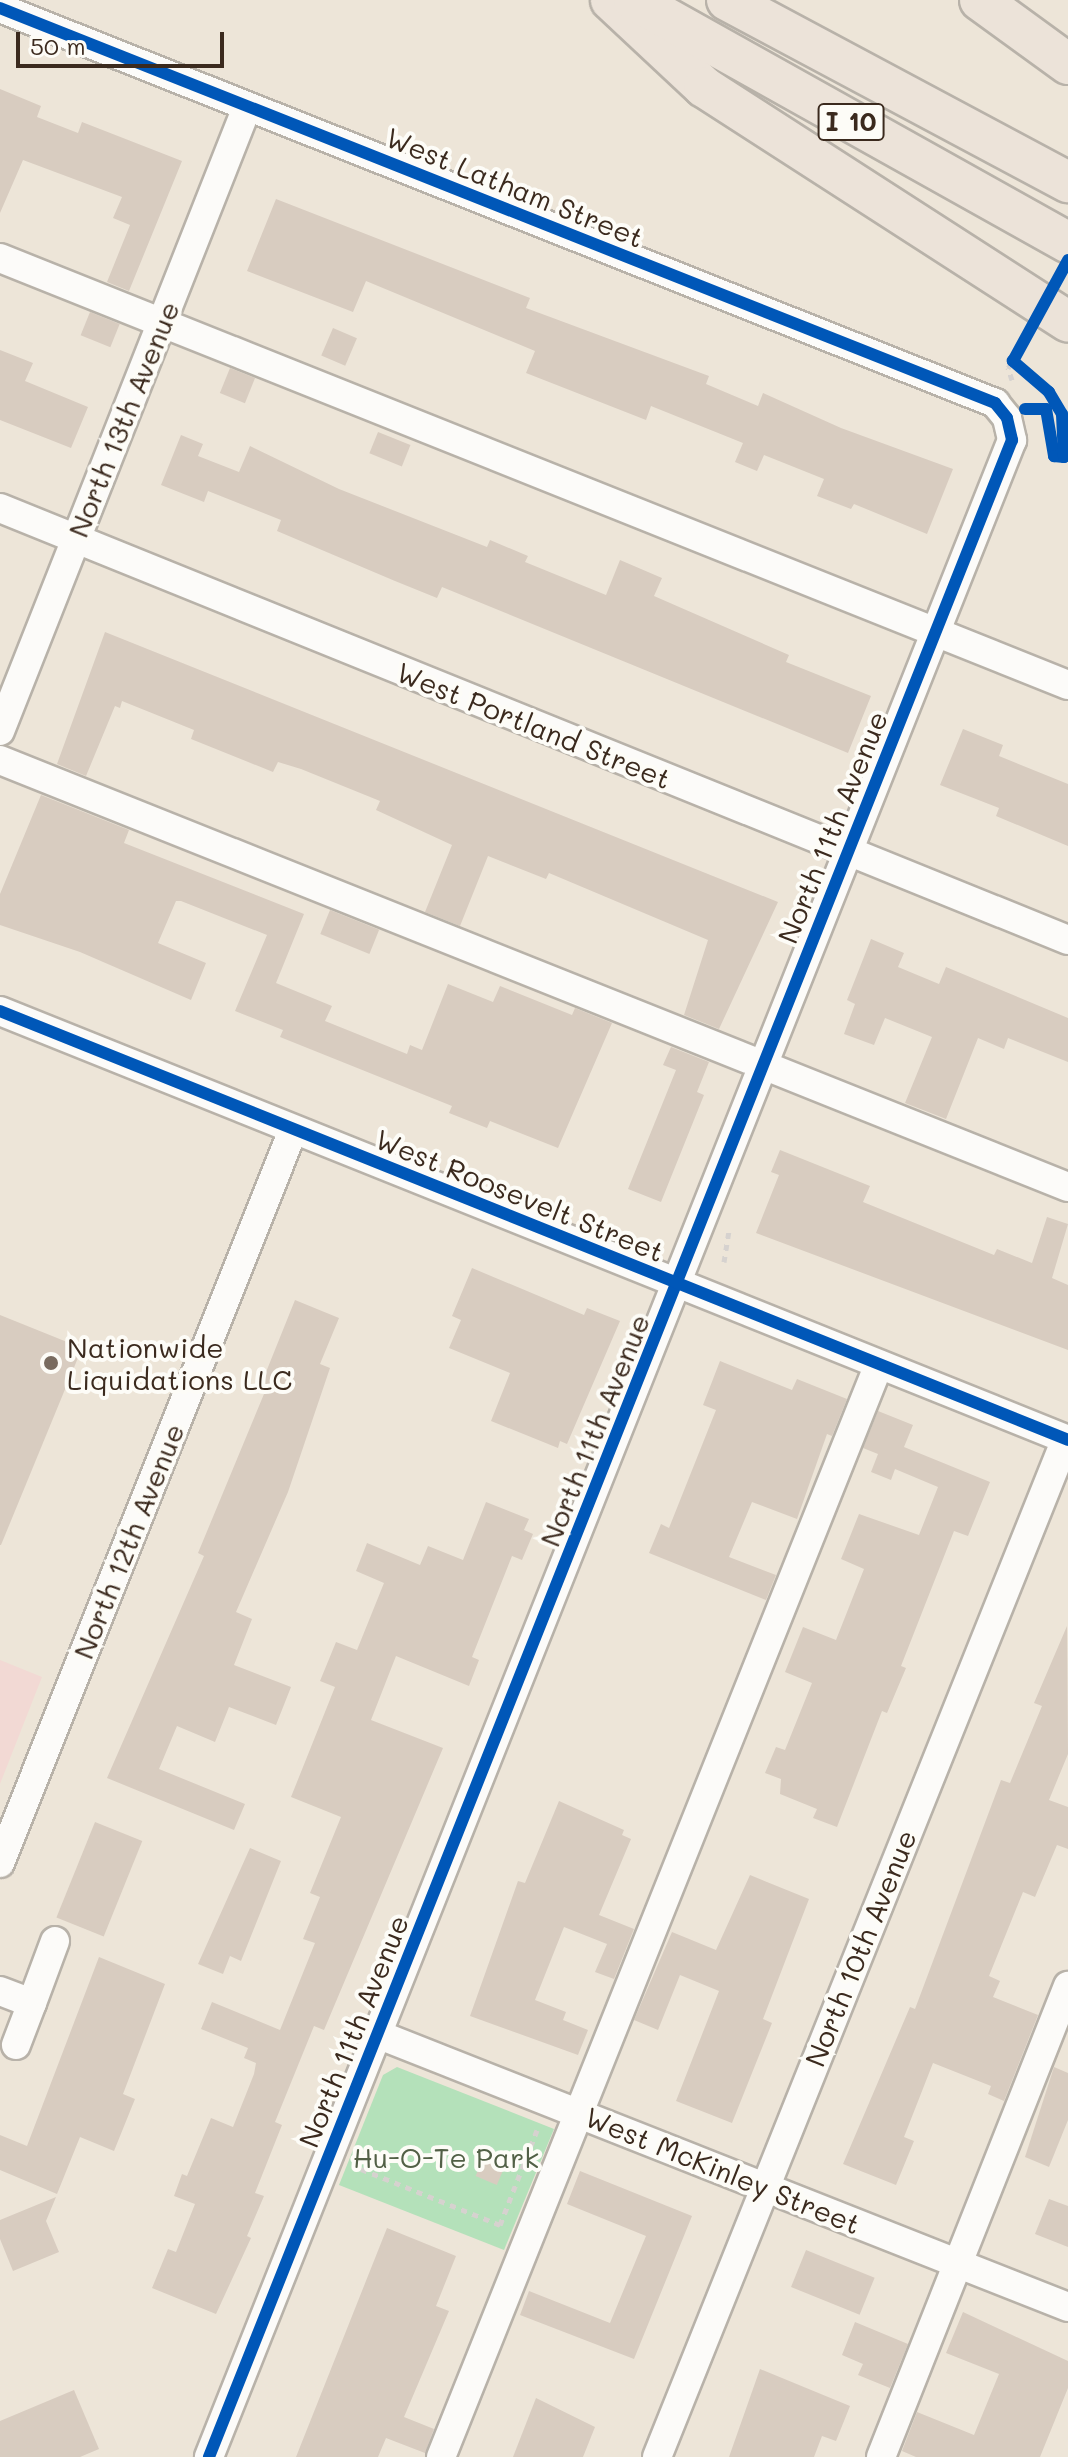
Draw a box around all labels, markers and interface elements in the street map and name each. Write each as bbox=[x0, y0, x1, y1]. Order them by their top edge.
scale bar bbox=[20, 16, 228, 66]
text: 50 m bbox=[30, 30, 86, 61]
road number: I 10 bbox=[817, 100, 885, 144]
street label: West Latham Street bbox=[381, 120, 649, 254]
street label: North 13th Avenue bbox=[60, 296, 186, 542]
street label: West Portland Street bbox=[392, 655, 676, 795]
street label: North 11th Avenue bbox=[770, 706, 894, 948]
street label: West Roosevelt Street bbox=[371, 1122, 669, 1268]
street label: North 11th Avenue bbox=[532, 1309, 656, 1551]
place label: Nationwide Liquidations LLC bbox=[67, 1330, 292, 1396]
marker: Nationwide Liquidations LLC bbox=[42, 1354, 60, 1372]
street label: North 12th Avenue bbox=[66, 1419, 190, 1663]
street label: North 10th Avenue bbox=[797, 1825, 923, 2071]
street label: North 11th Avenue bbox=[291, 1910, 415, 2152]
street label: West McKinley Street bbox=[581, 2099, 865, 2241]
park label: Hu-O-Te Park bbox=[353, 2140, 539, 2174]

